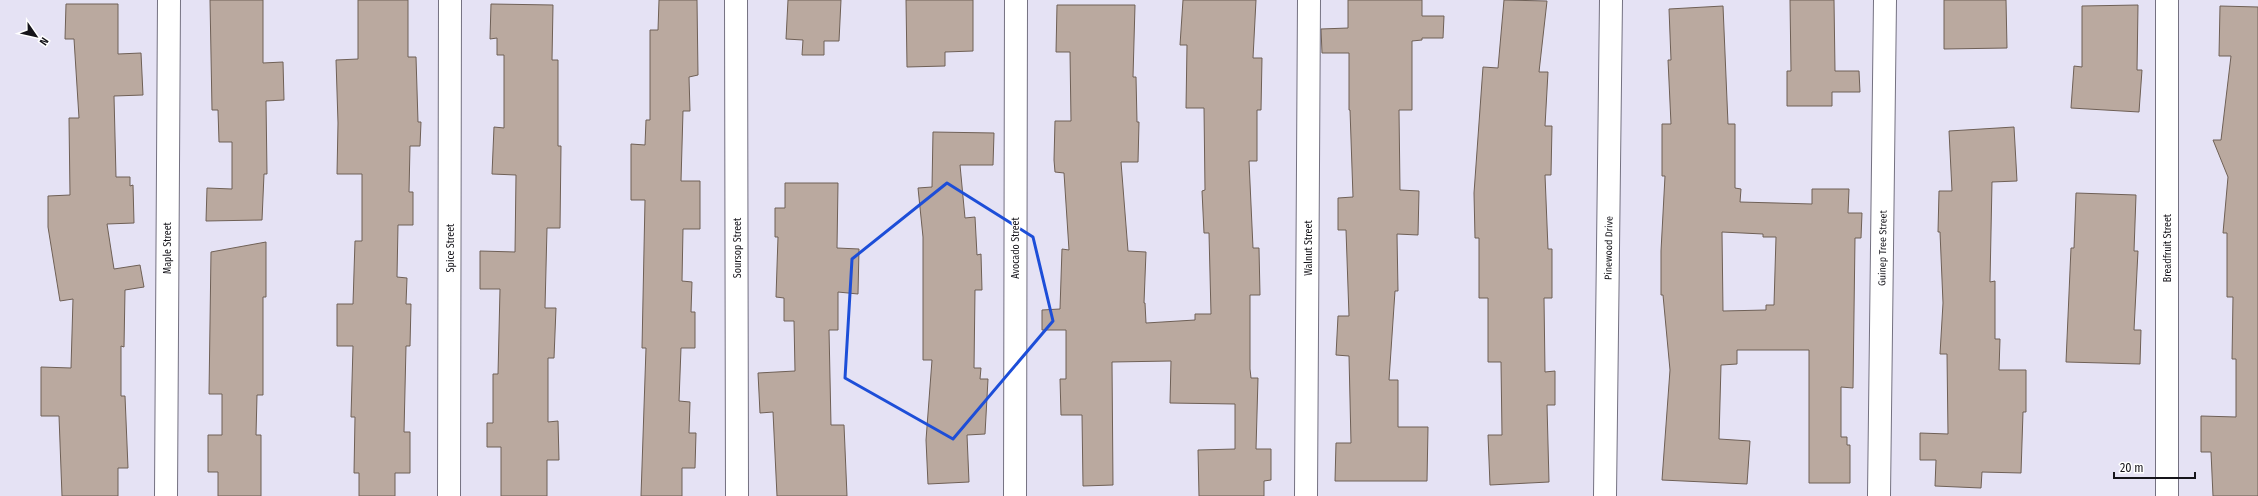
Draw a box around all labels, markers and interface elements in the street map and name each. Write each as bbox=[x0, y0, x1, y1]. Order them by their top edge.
north arrow bbox=[16, 16, 56, 56]
text: N bbox=[37, 35, 51, 48]
street label: Guinep Tree Street bbox=[1876, 209, 1890, 286]
street label: Breadfruit Street bbox=[2162, 213, 2174, 282]
street label: Avocado Street bbox=[1010, 216, 1022, 279]
street label: Pinewood Drive bbox=[1602, 216, 1616, 280]
street label: Soursop Street bbox=[732, 217, 744, 278]
street label: Walnut Street bbox=[1303, 220, 1315, 276]
street label: Maple Street bbox=[162, 221, 174, 274]
street label: Spice Street bbox=[445, 223, 457, 272]
scale bar bbox=[2114, 454, 2195, 480]
text: 20 m bbox=[2120, 461, 2144, 475]

